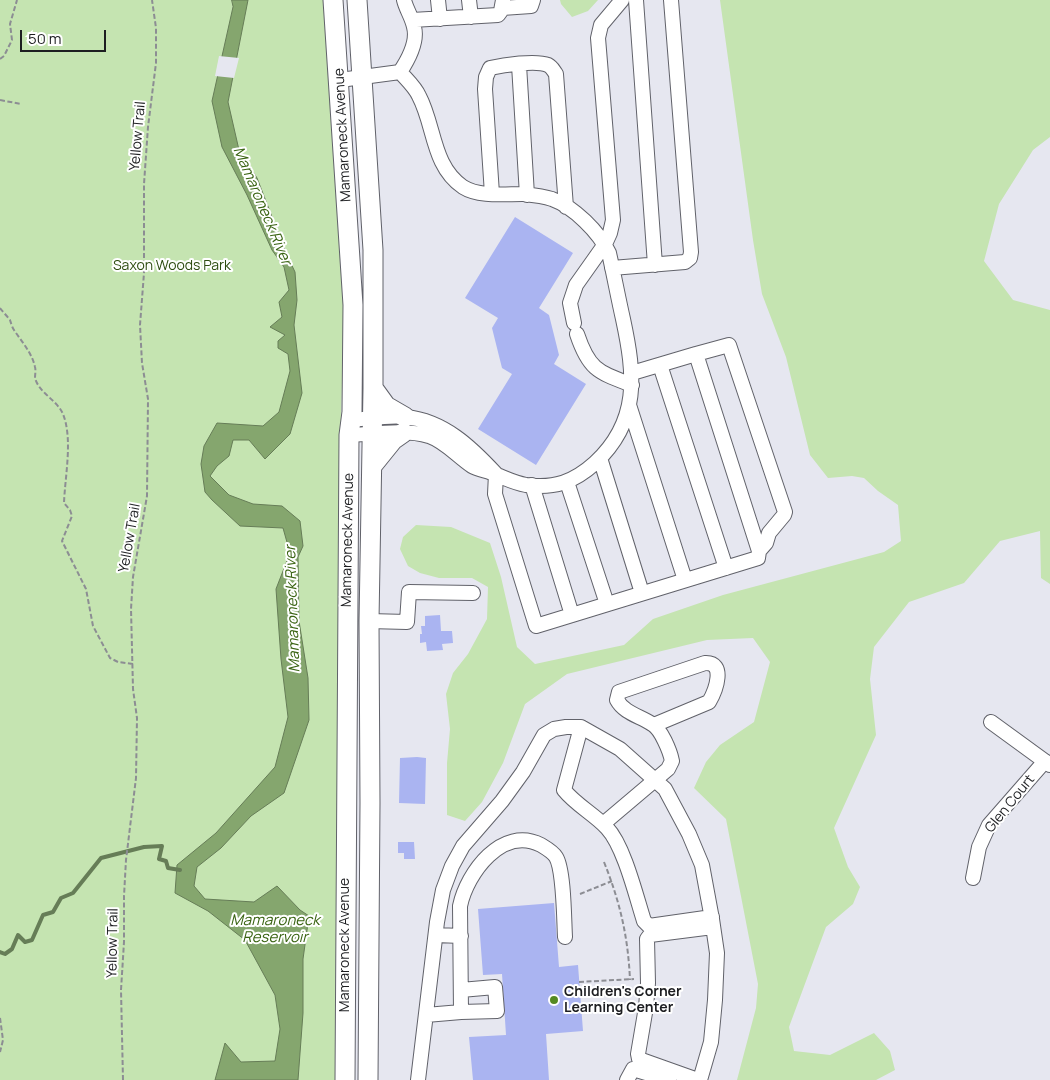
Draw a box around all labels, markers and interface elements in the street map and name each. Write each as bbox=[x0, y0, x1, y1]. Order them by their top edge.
scale bar bbox=[22, 20, 109, 52]
text: 50 m bbox=[28, 28, 62, 49]
street label: Mamaroneck Avenue bbox=[331, 68, 355, 202]
street label: Yellow Trail bbox=[127, 101, 149, 171]
water label: Mamaroneck River bbox=[229, 144, 295, 268]
park label: Saxon Woods Park bbox=[113, 258, 231, 274]
street label: Mamaroneck Avenue bbox=[338, 473, 358, 607]
street label: Yellow Trail bbox=[116, 502, 144, 574]
water label: Mamaroneck River bbox=[282, 545, 304, 673]
street label: Glen Court bbox=[982, 772, 1038, 836]
street label: Mamaroneck Avenue bbox=[337, 878, 353, 1012]
street label: Yellow Trail bbox=[104, 908, 122, 978]
water label: Mamaroneck Reservoir bbox=[230, 912, 320, 947]
place label: Children's Corner Learning Center bbox=[564, 984, 682, 1016]
marker: Children's Corner Learning Center bbox=[548, 994, 560, 1006]

